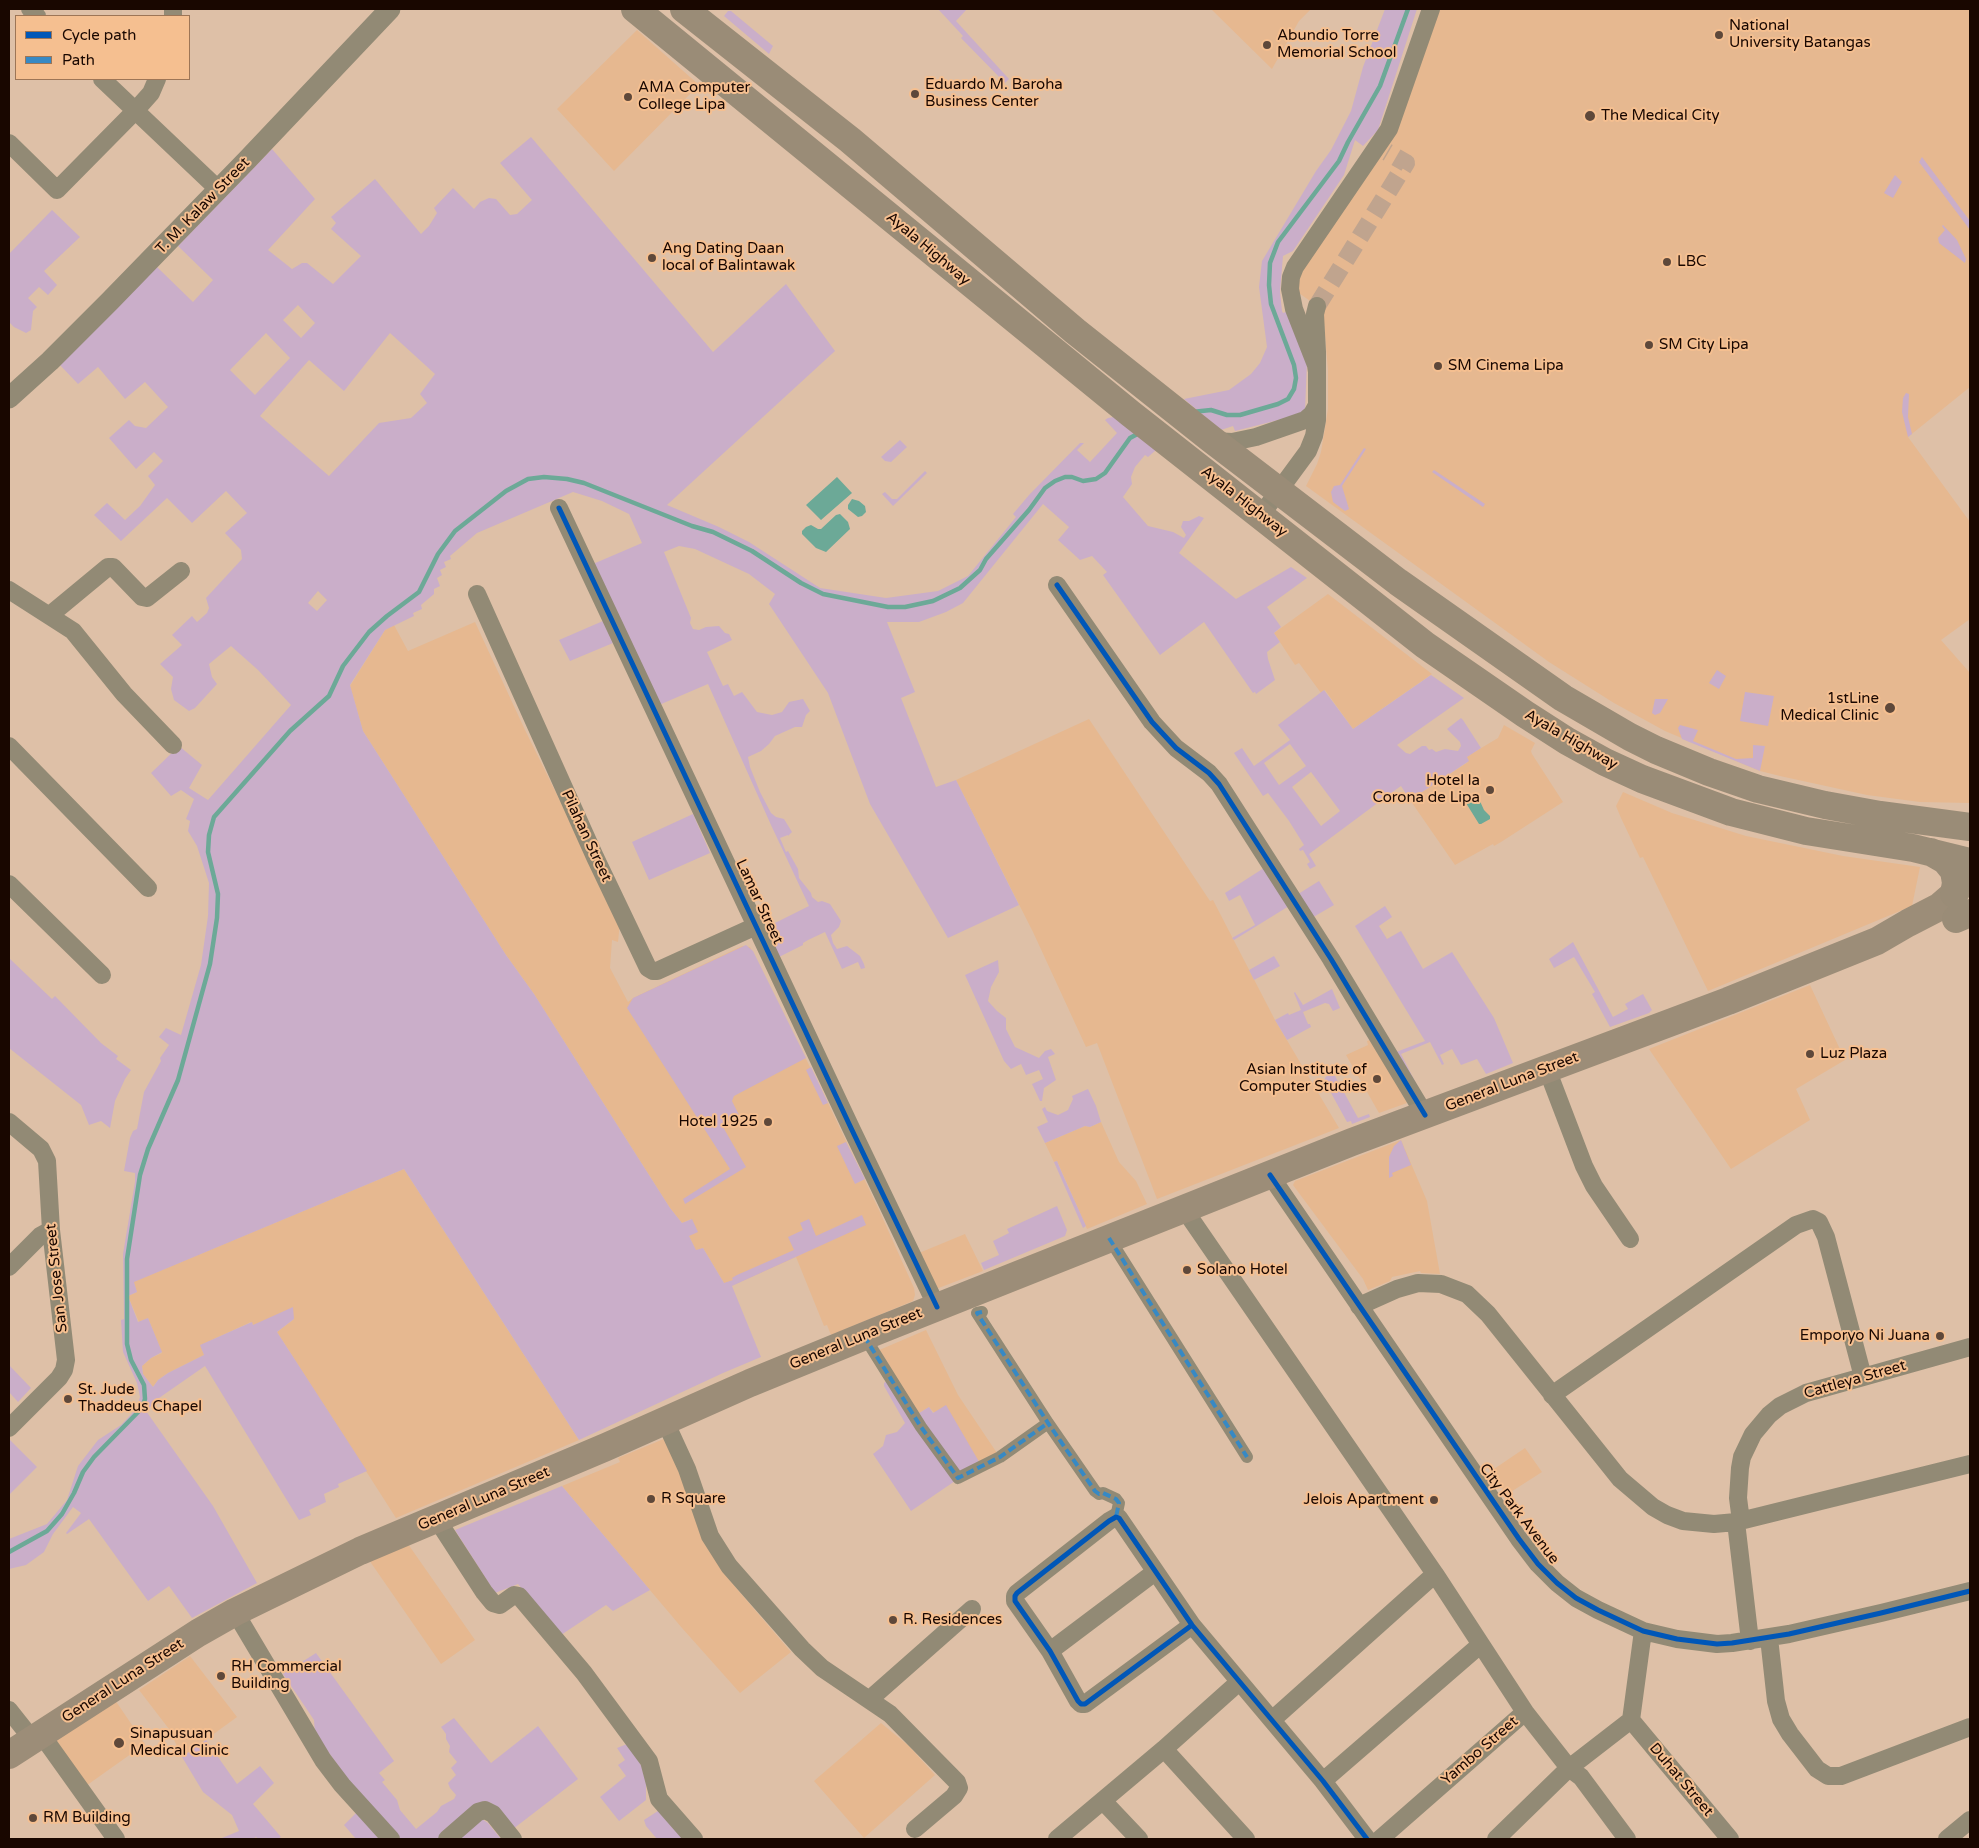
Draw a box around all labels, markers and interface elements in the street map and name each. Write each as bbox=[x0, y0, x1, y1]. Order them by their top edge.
legend bbox=[15, 15, 190, 80]
place label: National University Batangas bbox=[1729, 17, 1871, 52]
text: Cycle path bbox=[62, 26, 136, 44]
place label: Abundio Torre Memorial School bbox=[1277, 27, 1397, 62]
marker: National University Batangas bbox=[1713, 29, 1725, 41]
marker: Abundio Torre Memorial School bbox=[1261, 39, 1273, 51]
text: Path bbox=[62, 51, 95, 69]
place label: Eduardo M. Baroha Business Center bbox=[925, 76, 1063, 111]
place label: AMA Computer College Lipa bbox=[638, 79, 750, 114]
marker: Eduardo M. Baroha Business Center bbox=[909, 88, 921, 100]
marker: AMA Computer College Lipa bbox=[622, 91, 634, 103]
place label: The Medical City bbox=[1601, 107, 1719, 125]
marker: The Medical City bbox=[1583, 109, 1597, 123]
street label: T. M. Kalaw Street bbox=[152, 154, 254, 258]
street label: Ayala Highway bbox=[882, 208, 974, 290]
place label: Ang Dating Daan local of Balintawak bbox=[662, 240, 795, 275]
marker: Ang Dating Daan local of Balintawak bbox=[646, 252, 658, 264]
place label: LBC bbox=[1677, 253, 1706, 271]
marker: LBC bbox=[1661, 256, 1673, 268]
place label: SM City Lipa bbox=[1659, 336, 1749, 354]
marker: SM City Lipa bbox=[1643, 339, 1655, 351]
place label: SM Cinema Lipa bbox=[1448, 357, 1564, 375]
marker: SM Cinema Lipa bbox=[1432, 360, 1444, 372]
street label: Ayala Highway bbox=[1197, 463, 1291, 541]
place label: 1stLine Medical Clinic bbox=[1780, 690, 1879, 725]
marker: 1stLine Medical Clinic bbox=[1883, 701, 1897, 715]
street label: Ayala Highway bbox=[1521, 706, 1621, 774]
place label: Hotel la Corona de Lipa bbox=[1372, 772, 1480, 807]
marker: Hotel la Corona de Lipa bbox=[1484, 784, 1496, 796]
street label: Pilahan Street bbox=[557, 787, 615, 885]
street label: Lamar Street bbox=[731, 857, 787, 947]
place label: Luz Plaza bbox=[1820, 1045, 1887, 1063]
street label: General Luna Street bbox=[1443, 1048, 1581, 1116]
marker: Luz Plaza bbox=[1804, 1048, 1816, 1060]
place label: Asian Institute of Computer Studies bbox=[1239, 1061, 1367, 1096]
marker: Asian Institute of Computer Studies bbox=[1371, 1073, 1383, 1085]
place label: Hotel 1925 bbox=[678, 1113, 758, 1131]
marker: Hotel 1925 bbox=[762, 1116, 774, 1128]
street label: San Jose Street bbox=[42, 1223, 72, 1333]
place label: Solano Hotel bbox=[1197, 1261, 1288, 1279]
marker: Solano Hotel bbox=[1181, 1264, 1193, 1276]
street label: General Luna Street bbox=[787, 1304, 925, 1374]
place label: Emporyo Ni Juana bbox=[1800, 1327, 1930, 1345]
marker: Emporyo Ni Juana bbox=[1934, 1330, 1946, 1342]
street label: Cattleya Street bbox=[1802, 1357, 1908, 1403]
place label: St. Jude Thaddeus Chapel bbox=[78, 1381, 202, 1416]
marker: St. Jude Thaddeus Chapel bbox=[62, 1393, 74, 1405]
street label: City Park Avenue bbox=[1475, 1460, 1563, 1568]
street label: General Luna Street bbox=[415, 1463, 553, 1535]
place label: R Square bbox=[661, 1490, 726, 1508]
place label: Jelois Apartment bbox=[1303, 1491, 1424, 1509]
marker: R Square bbox=[645, 1493, 657, 1505]
marker: Jelois Apartment bbox=[1428, 1494, 1440, 1506]
place label: R. Residences bbox=[903, 1611, 1002, 1629]
marker: R. Residences bbox=[887, 1614, 899, 1626]
street label: General Luna Street bbox=[59, 1635, 187, 1727]
place label: RH Commercial Building bbox=[231, 1658, 342, 1693]
marker: RH Commercial Building bbox=[215, 1670, 227, 1682]
street label: Yambo Street bbox=[1438, 1713, 1522, 1789]
place label: Sinapusuan Medical Clinic bbox=[130, 1725, 229, 1760]
marker: Sinapusuan Medical Clinic bbox=[112, 1736, 126, 1750]
street label: Duhat Street bbox=[1645, 1740, 1717, 1820]
place label: RM Building bbox=[43, 1809, 131, 1827]
marker: RM Building bbox=[27, 1812, 39, 1824]

